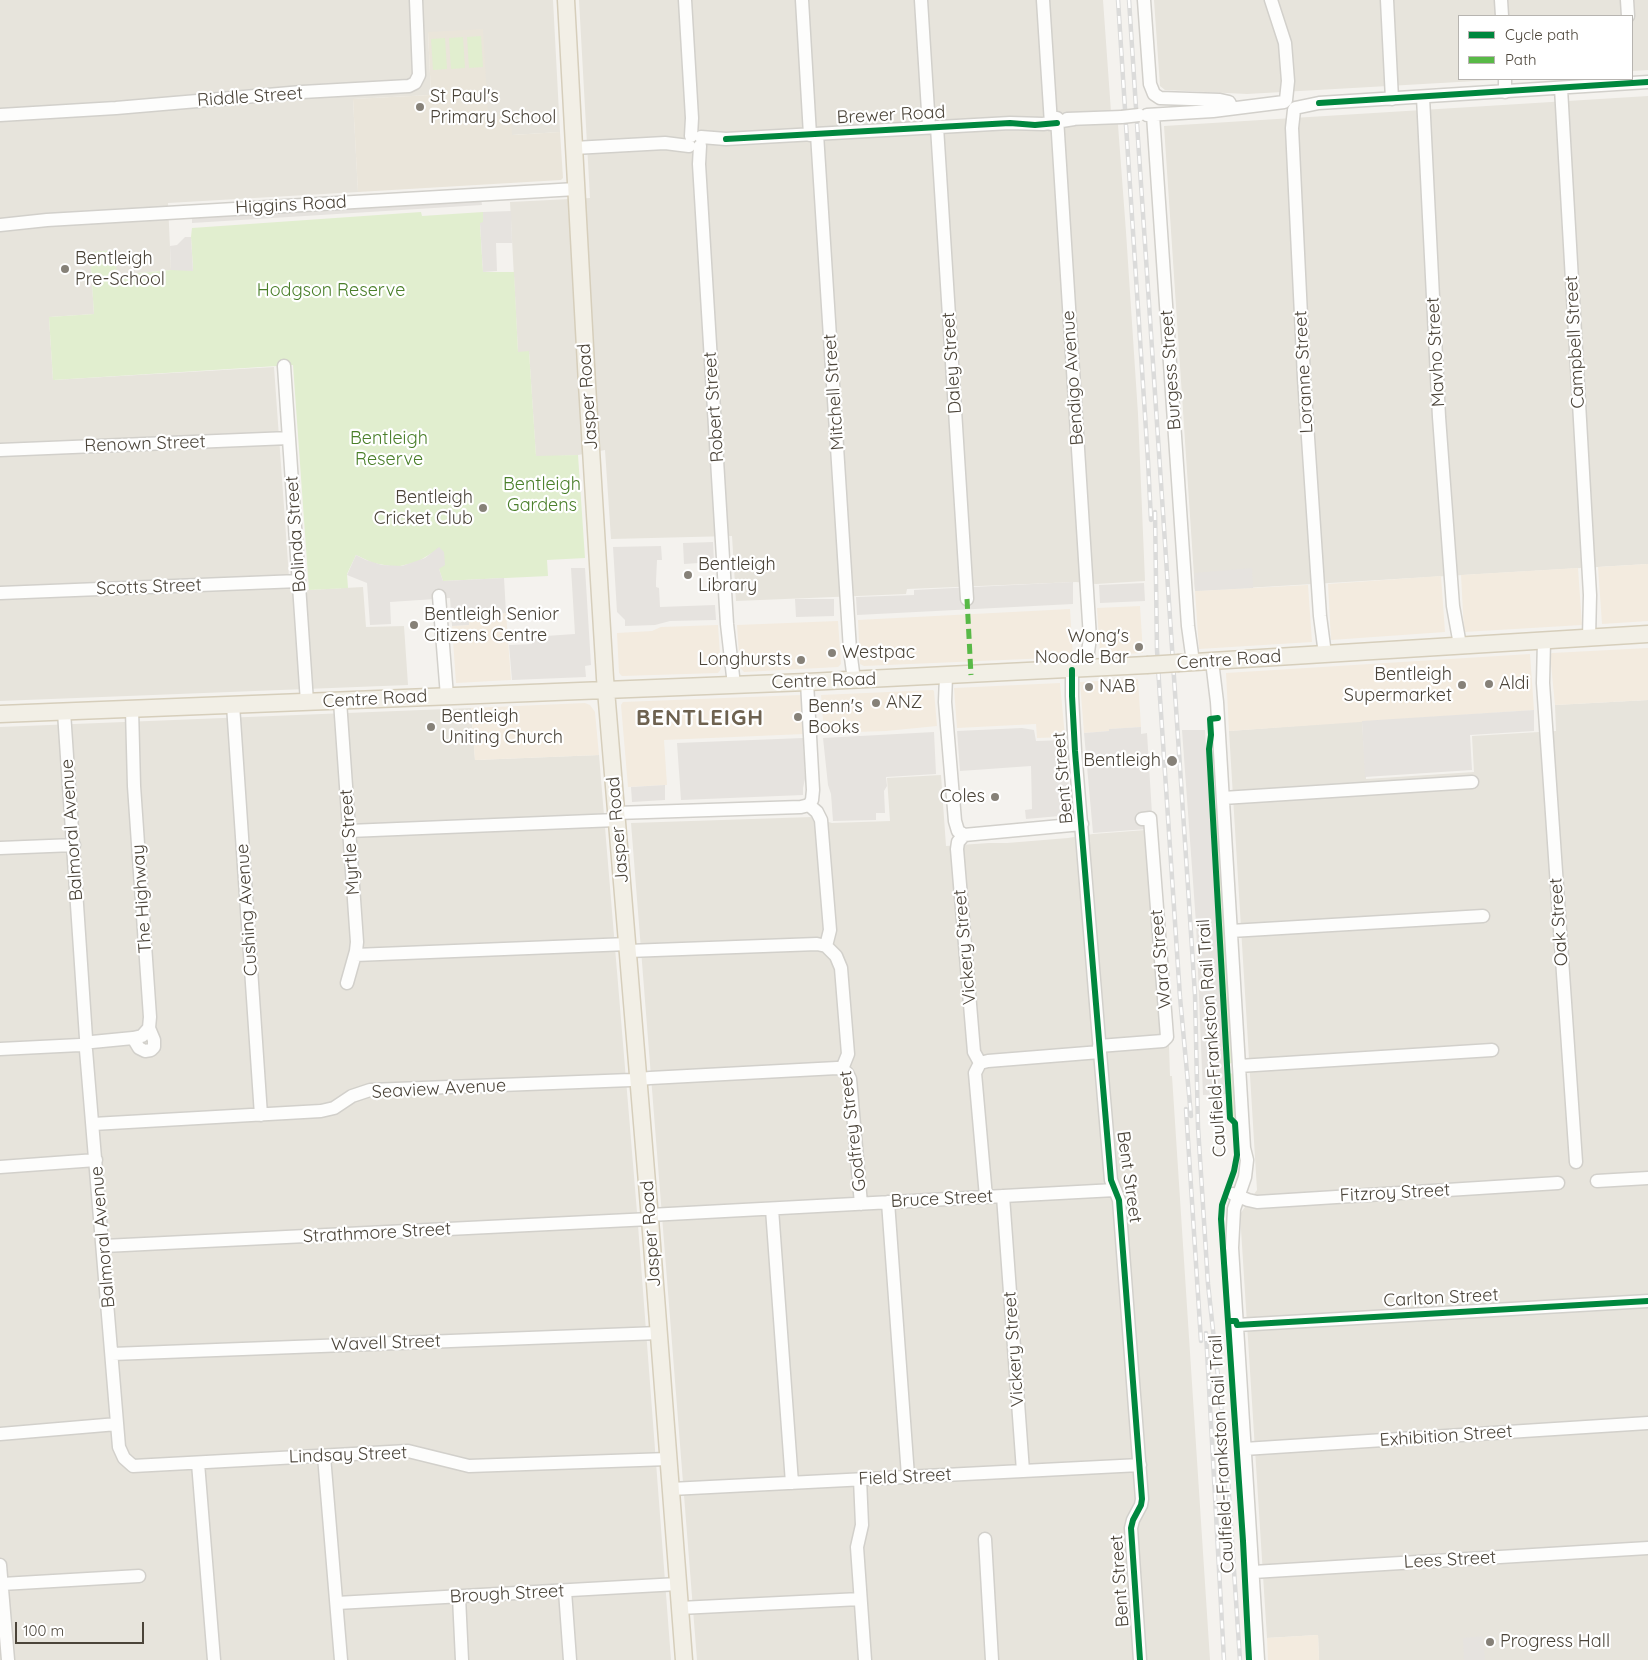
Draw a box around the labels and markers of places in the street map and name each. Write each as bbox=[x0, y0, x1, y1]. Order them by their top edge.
place label: St Paul's Primary School bbox=[430, 86, 556, 128]
marker: St Paul's Primary School bbox=[414, 101, 426, 113]
place label: Bentleigh Pre-School bbox=[75, 248, 165, 290]
marker: Bentleigh Pre-School bbox=[59, 263, 71, 275]
place label: Bentleigh Cricket Club bbox=[374, 487, 473, 530]
marker: Bentleigh Cricket Club bbox=[477, 502, 489, 514]
place label: Bentleigh Library bbox=[698, 554, 776, 596]
marker: Bentleigh Library bbox=[682, 569, 694, 581]
place label: Bentleigh Senior Citizens Centre bbox=[424, 604, 559, 646]
marker: Bentleigh Senior Citizens Centre bbox=[408, 619, 420, 631]
place label: Wong's Noodle Bar bbox=[1035, 626, 1129, 669]
marker: Wong's Noodle Bar bbox=[1133, 641, 1145, 653]
place label: Westpac bbox=[842, 642, 915, 664]
marker: Westpac bbox=[826, 647, 838, 659]
place label: Longhursts bbox=[698, 649, 791, 671]
marker: Longhursts bbox=[795, 654, 807, 666]
place label: Bentleigh Supermarket bbox=[1344, 664, 1452, 706]
place label: Aldi bbox=[1499, 673, 1529, 695]
place label: NAB bbox=[1099, 676, 1135, 698]
marker: Aldi bbox=[1483, 678, 1495, 690]
marker: Bentleigh Supermarket bbox=[1456, 679, 1468, 691]
marker: NAB bbox=[1083, 681, 1095, 693]
place label: ANZ bbox=[886, 692, 922, 714]
place label: Benn's Books bbox=[808, 696, 863, 739]
marker: ANZ bbox=[870, 697, 882, 709]
place label: Bentleigh Uniting Church bbox=[441, 706, 563, 749]
marker: Benn's Books bbox=[792, 711, 804, 723]
marker: Bentleigh Uniting Church bbox=[425, 721, 437, 733]
place label: Bentleigh bbox=[1083, 750, 1161, 772]
marker: Bentleigh bbox=[1165, 754, 1179, 768]
place label: Coles bbox=[940, 786, 985, 808]
marker: Coles bbox=[989, 791, 1001, 803]
place label: Progress Hall bbox=[1500, 1631, 1610, 1653]
marker: Progress Hall bbox=[1484, 1636, 1496, 1648]

